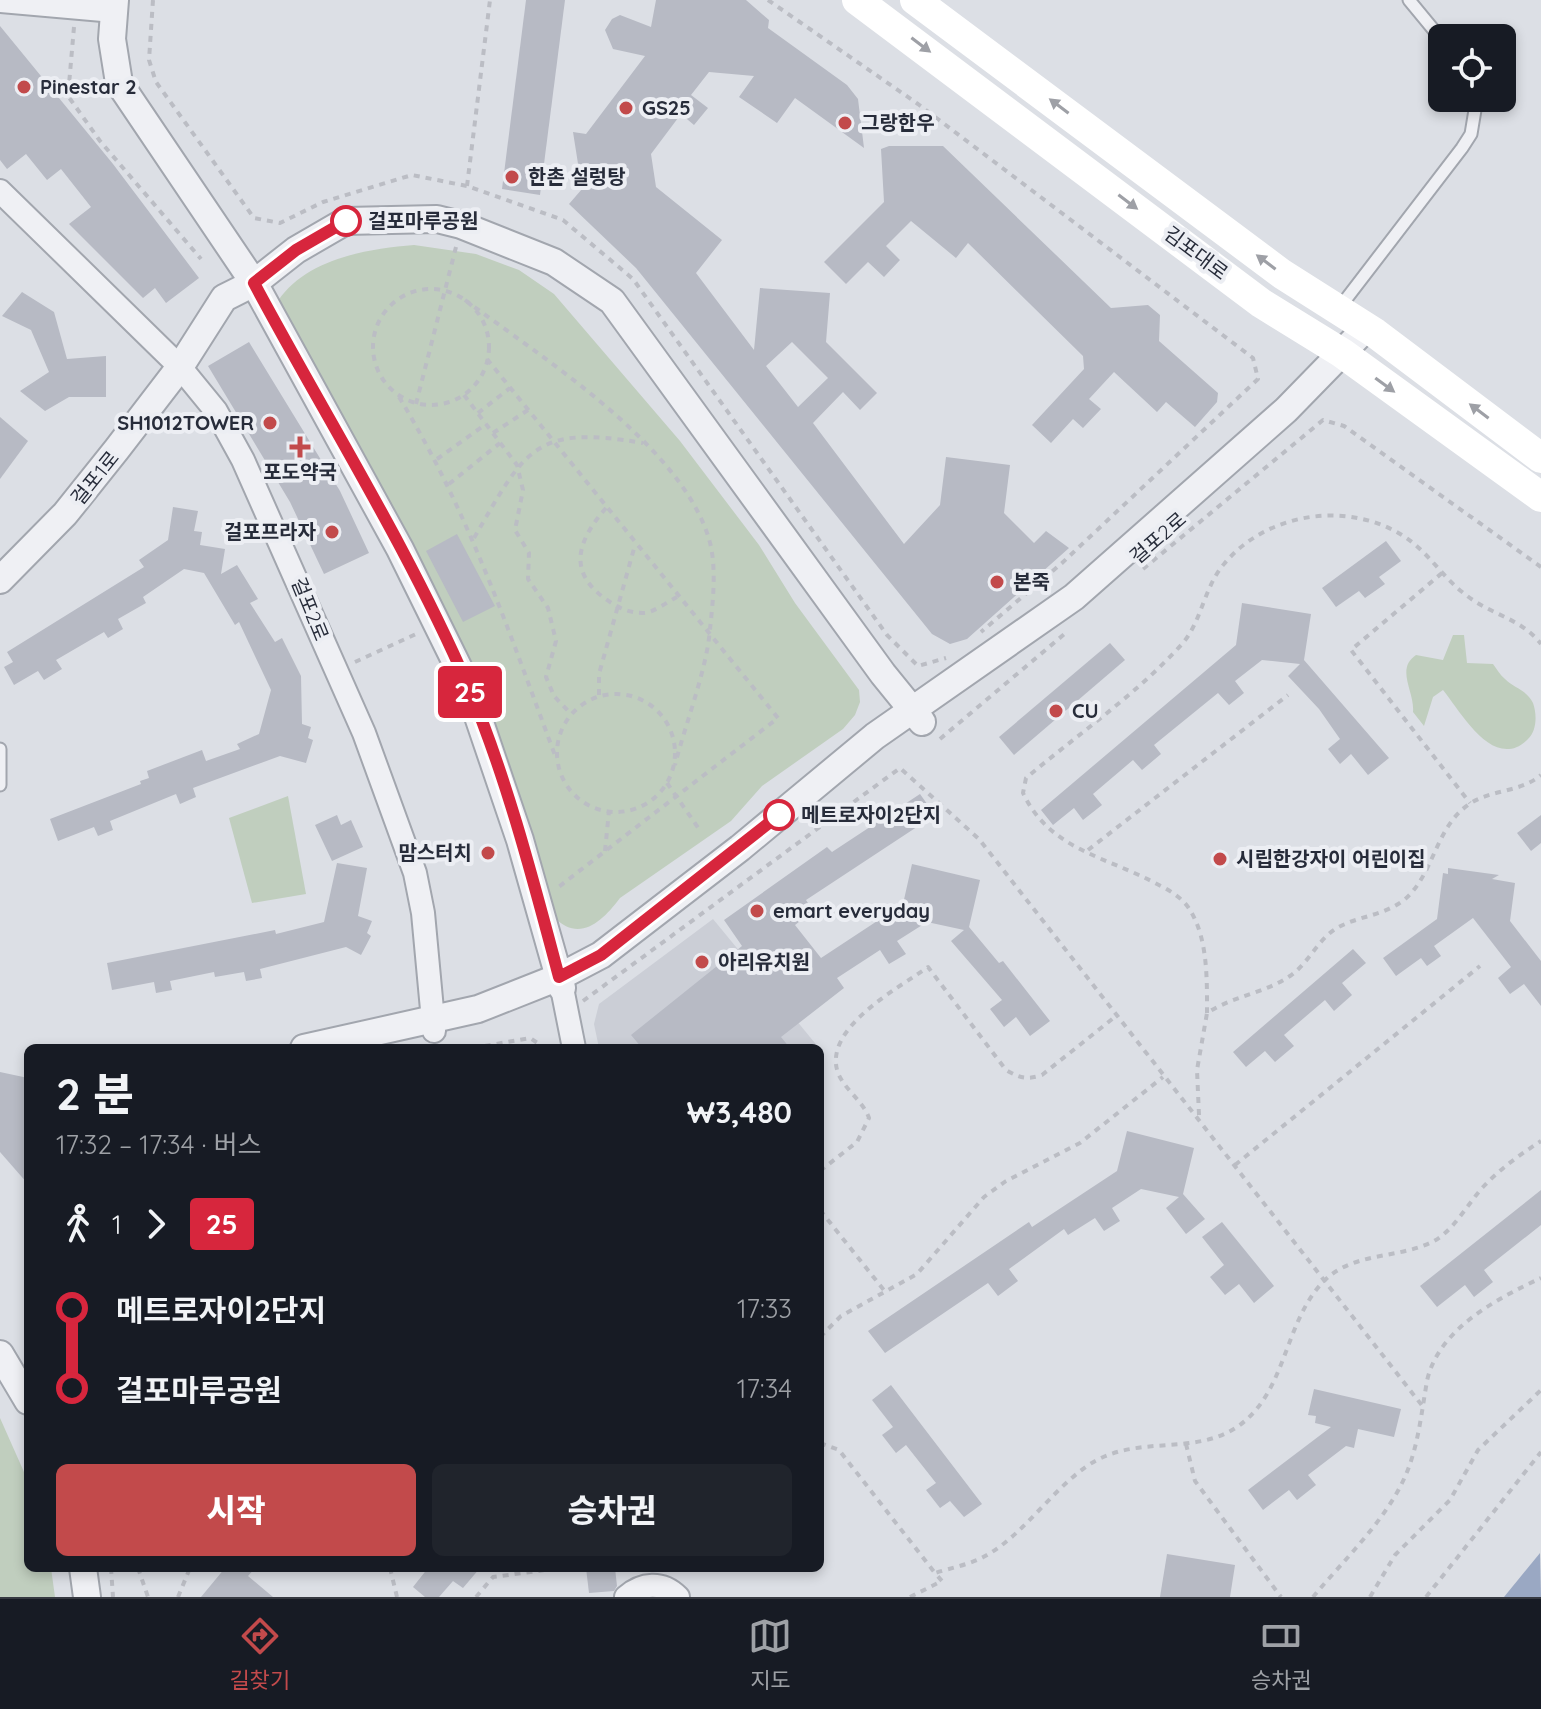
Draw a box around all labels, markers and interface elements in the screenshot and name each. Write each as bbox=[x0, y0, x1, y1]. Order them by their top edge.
map controls bbox=[1428, 24, 1516, 112]
button: locate bbox=[1428, 24, 1516, 112]
one-way arrow bbox=[910, 37, 931, 52]
place label: Pinestar 2 bbox=[40, 74, 137, 99]
marker: Pinestar 2 bbox=[15, 78, 33, 96]
place label: GS25 bbox=[642, 95, 691, 120]
one-way arrow bbox=[1048, 98, 1069, 114]
marker: GS25 bbox=[617, 99, 635, 117]
place label: 그랑한우 bbox=[861, 110, 935, 135]
marker: 그랑한우 bbox=[836, 114, 854, 132]
place label: 한촌 설렁탕 bbox=[528, 164, 626, 189]
marker: 한촌 설렁탕 bbox=[503, 168, 521, 186]
one-way arrow bbox=[1118, 193, 1138, 209]
marker: 걸포마루공원 bbox=[331, 206, 361, 236]
place label: 걸포마루공원 bbox=[368, 208, 478, 233]
street label: 김포대로 bbox=[1159, 220, 1233, 285]
one-way arrow bbox=[1256, 255, 1276, 271]
one-way arrow bbox=[1375, 377, 1396, 392]
one-way arrow bbox=[1469, 404, 1489, 420]
place label: SH1012TOWER bbox=[117, 410, 254, 435]
marker: SH1012TOWER bbox=[261, 414, 279, 432]
marker: 포도약국 bbox=[291, 438, 309, 456]
street label: 걸포1로 bbox=[65, 445, 124, 510]
place label: 포도약국 bbox=[263, 459, 337, 484]
street label: 걸포2로 bbox=[1124, 506, 1191, 569]
place label: 걸포프라자 bbox=[224, 519, 317, 544]
marker: 걸포프라자 bbox=[323, 523, 341, 541]
place label: 본죽 bbox=[1013, 569, 1050, 594]
street label: 걸포2로 bbox=[286, 573, 334, 644]
marker: 본죽 bbox=[988, 573, 1006, 591]
line badge: 25 bbox=[434, 666, 506, 718]
text: 25 bbox=[454, 674, 486, 709]
place label: CU bbox=[1072, 698, 1099, 723]
marker: CU bbox=[1047, 702, 1065, 720]
marker: 메트로자이2단지 bbox=[764, 800, 794, 830]
place label: 메트로자이2단지 bbox=[801, 802, 941, 827]
place label: 맘스터치 bbox=[398, 840, 472, 865]
marker: 맘스터치 bbox=[479, 844, 497, 862]
place label: 시립한강자이 어린이집 bbox=[1236, 846, 1426, 871]
marker: 시립한강자이 어린이집 bbox=[1211, 850, 1229, 868]
place label: emart everyday bbox=[773, 898, 930, 923]
marker: emart everyday bbox=[748, 902, 766, 920]
place label: 아리유치원 bbox=[718, 949, 810, 974]
marker: 아리유치원 bbox=[693, 953, 711, 971]
text: 2 분 bbox=[56, 1066, 134, 1121]
text: ₩3,480 bbox=[687, 1093, 792, 1131]
text: 17:32 – 17:34 · 버스 bbox=[56, 1128, 262, 1161]
icon: walk bbox=[56, 1202, 100, 1246]
icon: forward bbox=[134, 1202, 178, 1246]
text: 25 bbox=[206, 1206, 238, 1241]
text: 1 bbox=[112, 1208, 122, 1241]
text: 메트로자이2단지 bbox=[116, 1291, 326, 1329]
text: 17:33 bbox=[737, 1292, 792, 1325]
text: 걸포마루공원 bbox=[116, 1371, 282, 1409]
text: 17:34 bbox=[737, 1372, 792, 1405]
button: 시작 bbox=[56, 1464, 416, 1556]
button: 승차권 bbox=[432, 1464, 792, 1556]
tab: 길찾기 bbox=[229, 1614, 290, 1694]
tab: 지도 bbox=[748, 1614, 792, 1694]
tab: 승차권 bbox=[1251, 1614, 1312, 1694]

